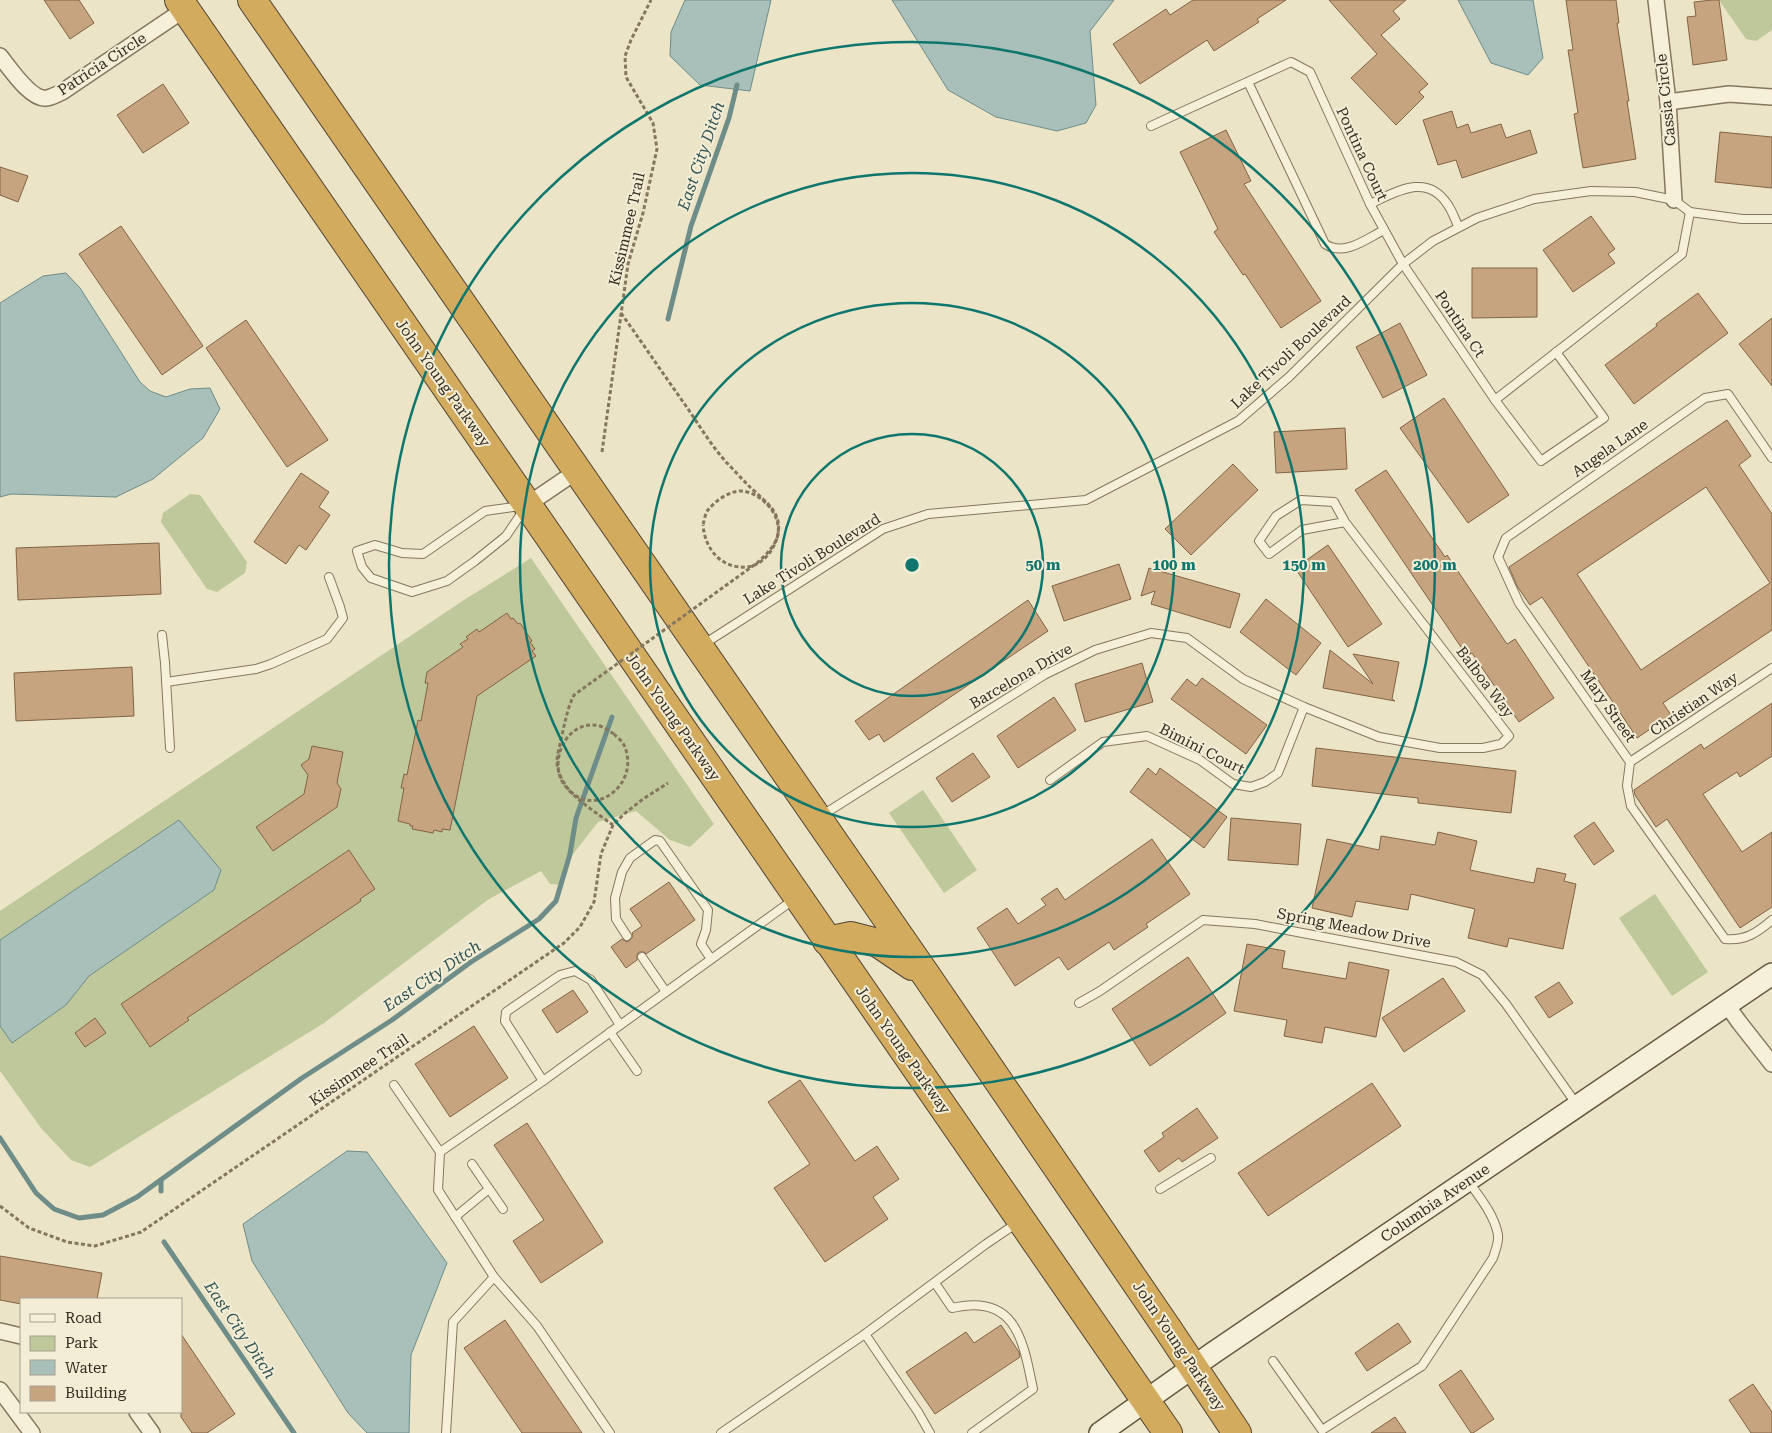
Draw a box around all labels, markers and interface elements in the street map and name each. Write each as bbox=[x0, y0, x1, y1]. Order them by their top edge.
street label: Patricia Circle bbox=[54, 29, 150, 99]
street label: Cassia Circle bbox=[1652, 53, 1680, 147]
water label: East City Ditch bbox=[673, 99, 729, 214]
street label: Pontina Court bbox=[1332, 104, 1392, 204]
street label: Kissimmee Trail bbox=[605, 170, 649, 287]
street label: Pontina Ct bbox=[1431, 287, 1489, 361]
street label: Lake Tivoli Boulevard bbox=[1227, 291, 1355, 412]
street label: John Young Parkway bbox=[392, 316, 494, 451]
street label: Angela Lane bbox=[1569, 415, 1651, 481]
street label: Lake Tivoli Boulevard bbox=[740, 509, 884, 608]
centre of rings bbox=[903, 556, 921, 574]
text: 50 m bbox=[1025, 556, 1061, 574]
text: 100 m bbox=[1152, 556, 1196, 574]
text: 150 m bbox=[1282, 556, 1326, 574]
text: 200 m bbox=[1413, 556, 1457, 574]
street label: Barcelona Drive bbox=[967, 639, 1075, 713]
street label: Balboa Way bbox=[1452, 643, 1518, 721]
street label: John Young Parkway bbox=[622, 650, 724, 785]
street label: Mary Street bbox=[1576, 666, 1640, 746]
street label: Christian Way bbox=[1647, 668, 1741, 740]
street label: Bimini Court bbox=[1157, 720, 1248, 778]
street label: Spring Meadow Drive bbox=[1276, 904, 1432, 952]
water label: East City Ditch bbox=[379, 936, 485, 1016]
street label: John Young Parkway bbox=[852, 983, 954, 1118]
street label: Kissimmee Trail bbox=[306, 1030, 412, 1110]
street label: Columbia Avenue bbox=[1377, 1160, 1493, 1246]
water label: East City Ditch bbox=[200, 1277, 280, 1383]
street label: John Young Parkway bbox=[1129, 1278, 1229, 1414]
legend bbox=[20, 1298, 182, 1413]
text: Road bbox=[65, 1309, 102, 1327]
text: Park bbox=[65, 1334, 99, 1352]
text: Water bbox=[65, 1359, 107, 1377]
text: Building bbox=[65, 1384, 127, 1402]

